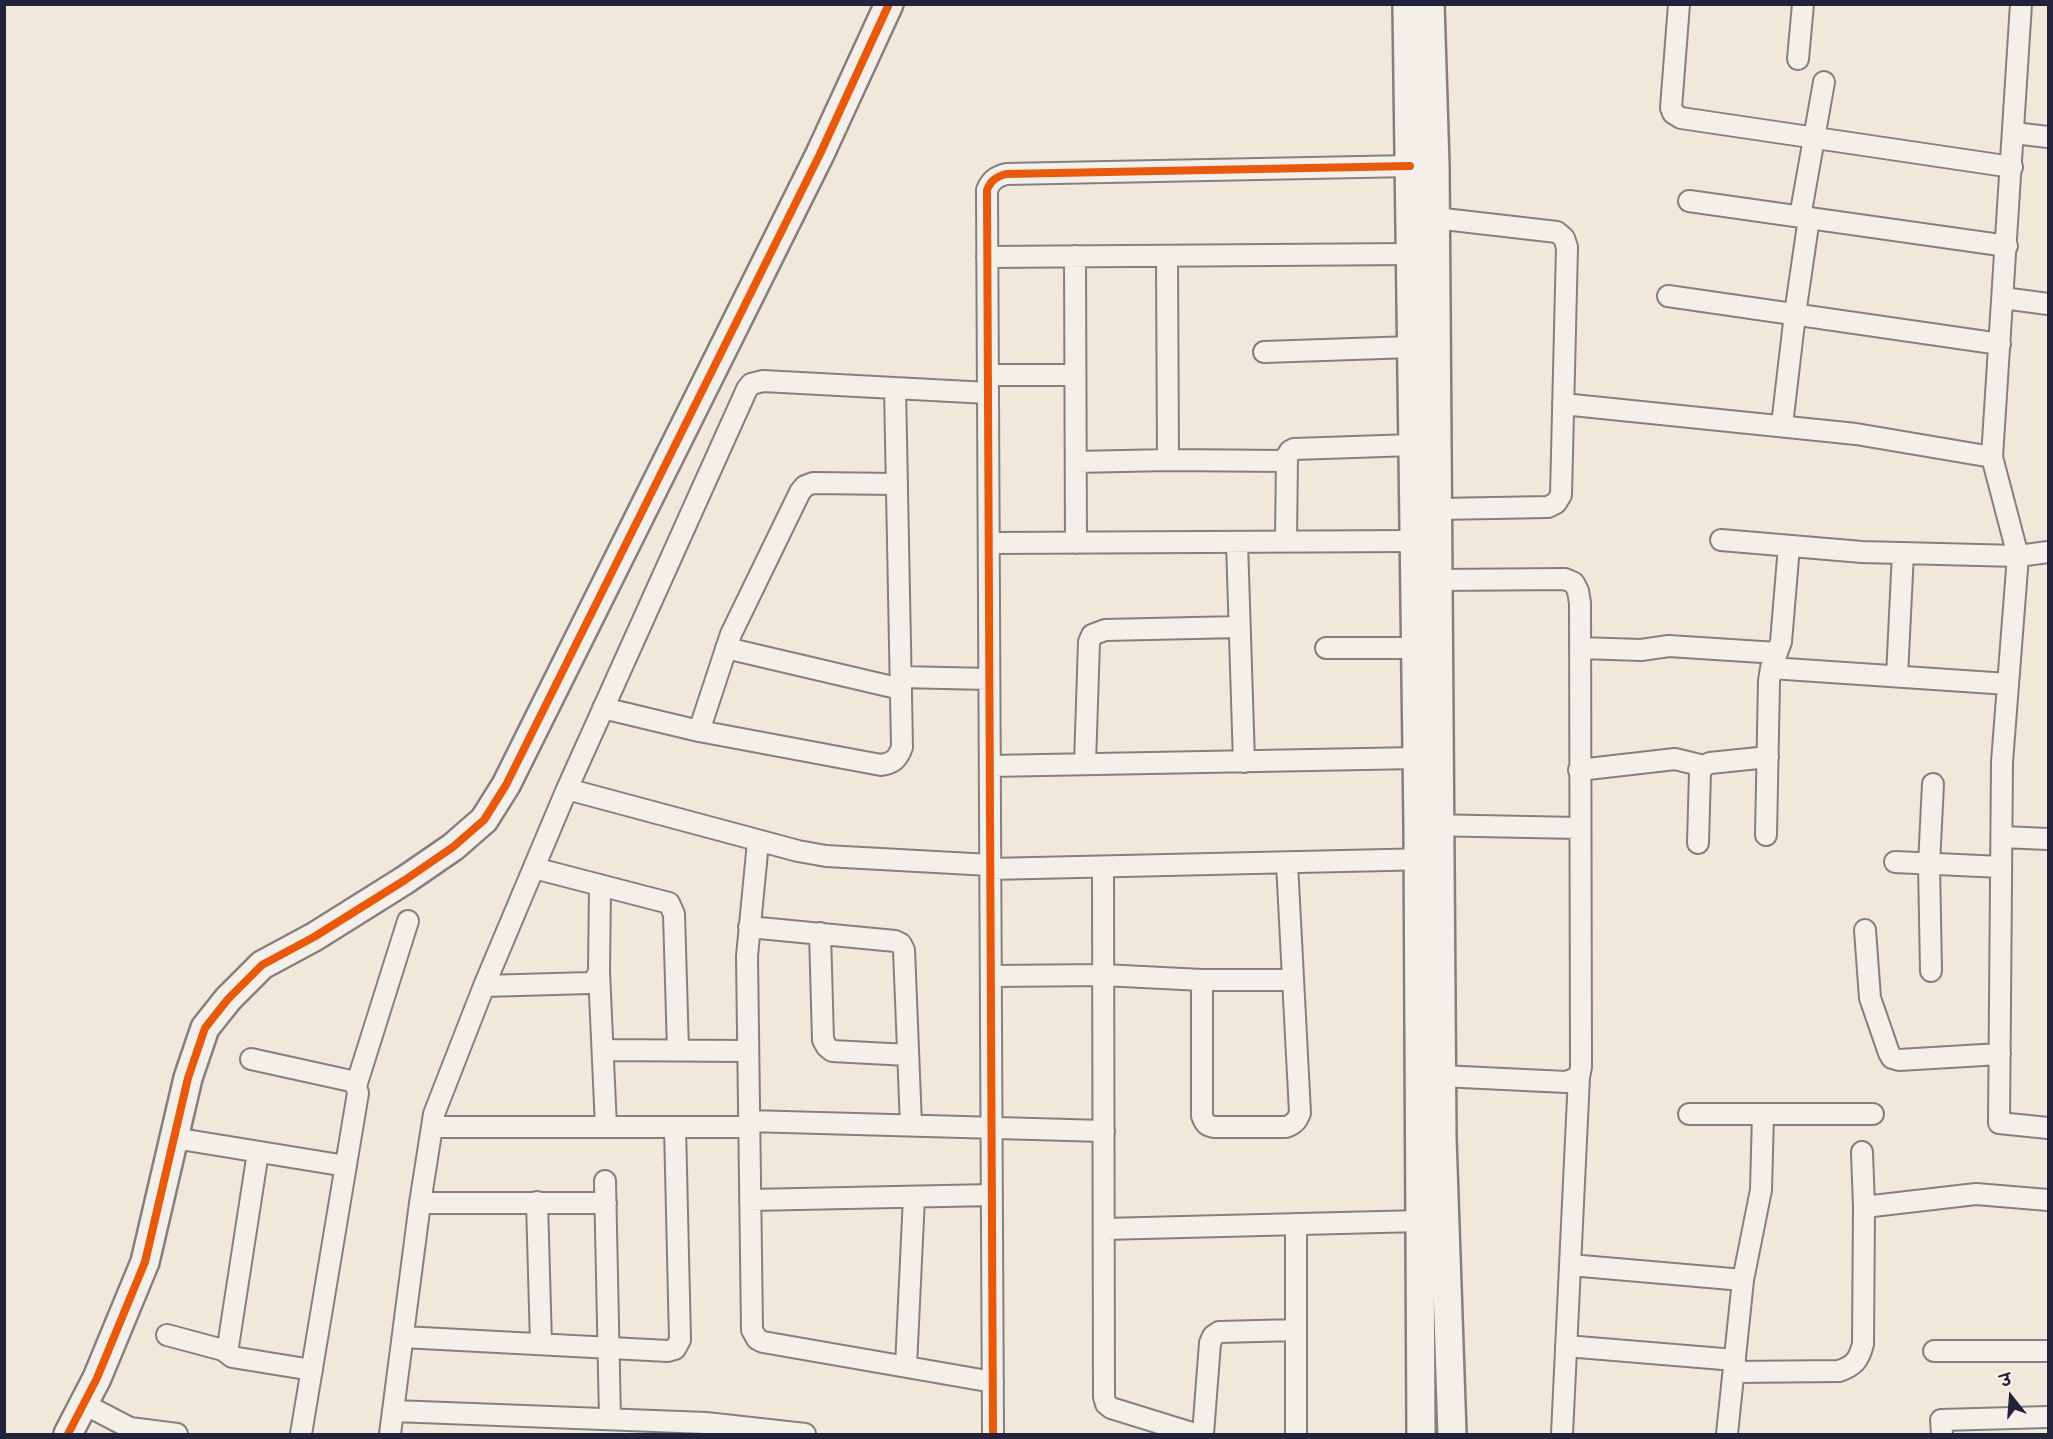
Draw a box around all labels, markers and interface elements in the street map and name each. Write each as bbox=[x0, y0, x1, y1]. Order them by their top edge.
north arrow bbox=[1981, 1367, 2041, 1427]
text: उ bbox=[1997, 1368, 2014, 1392]

